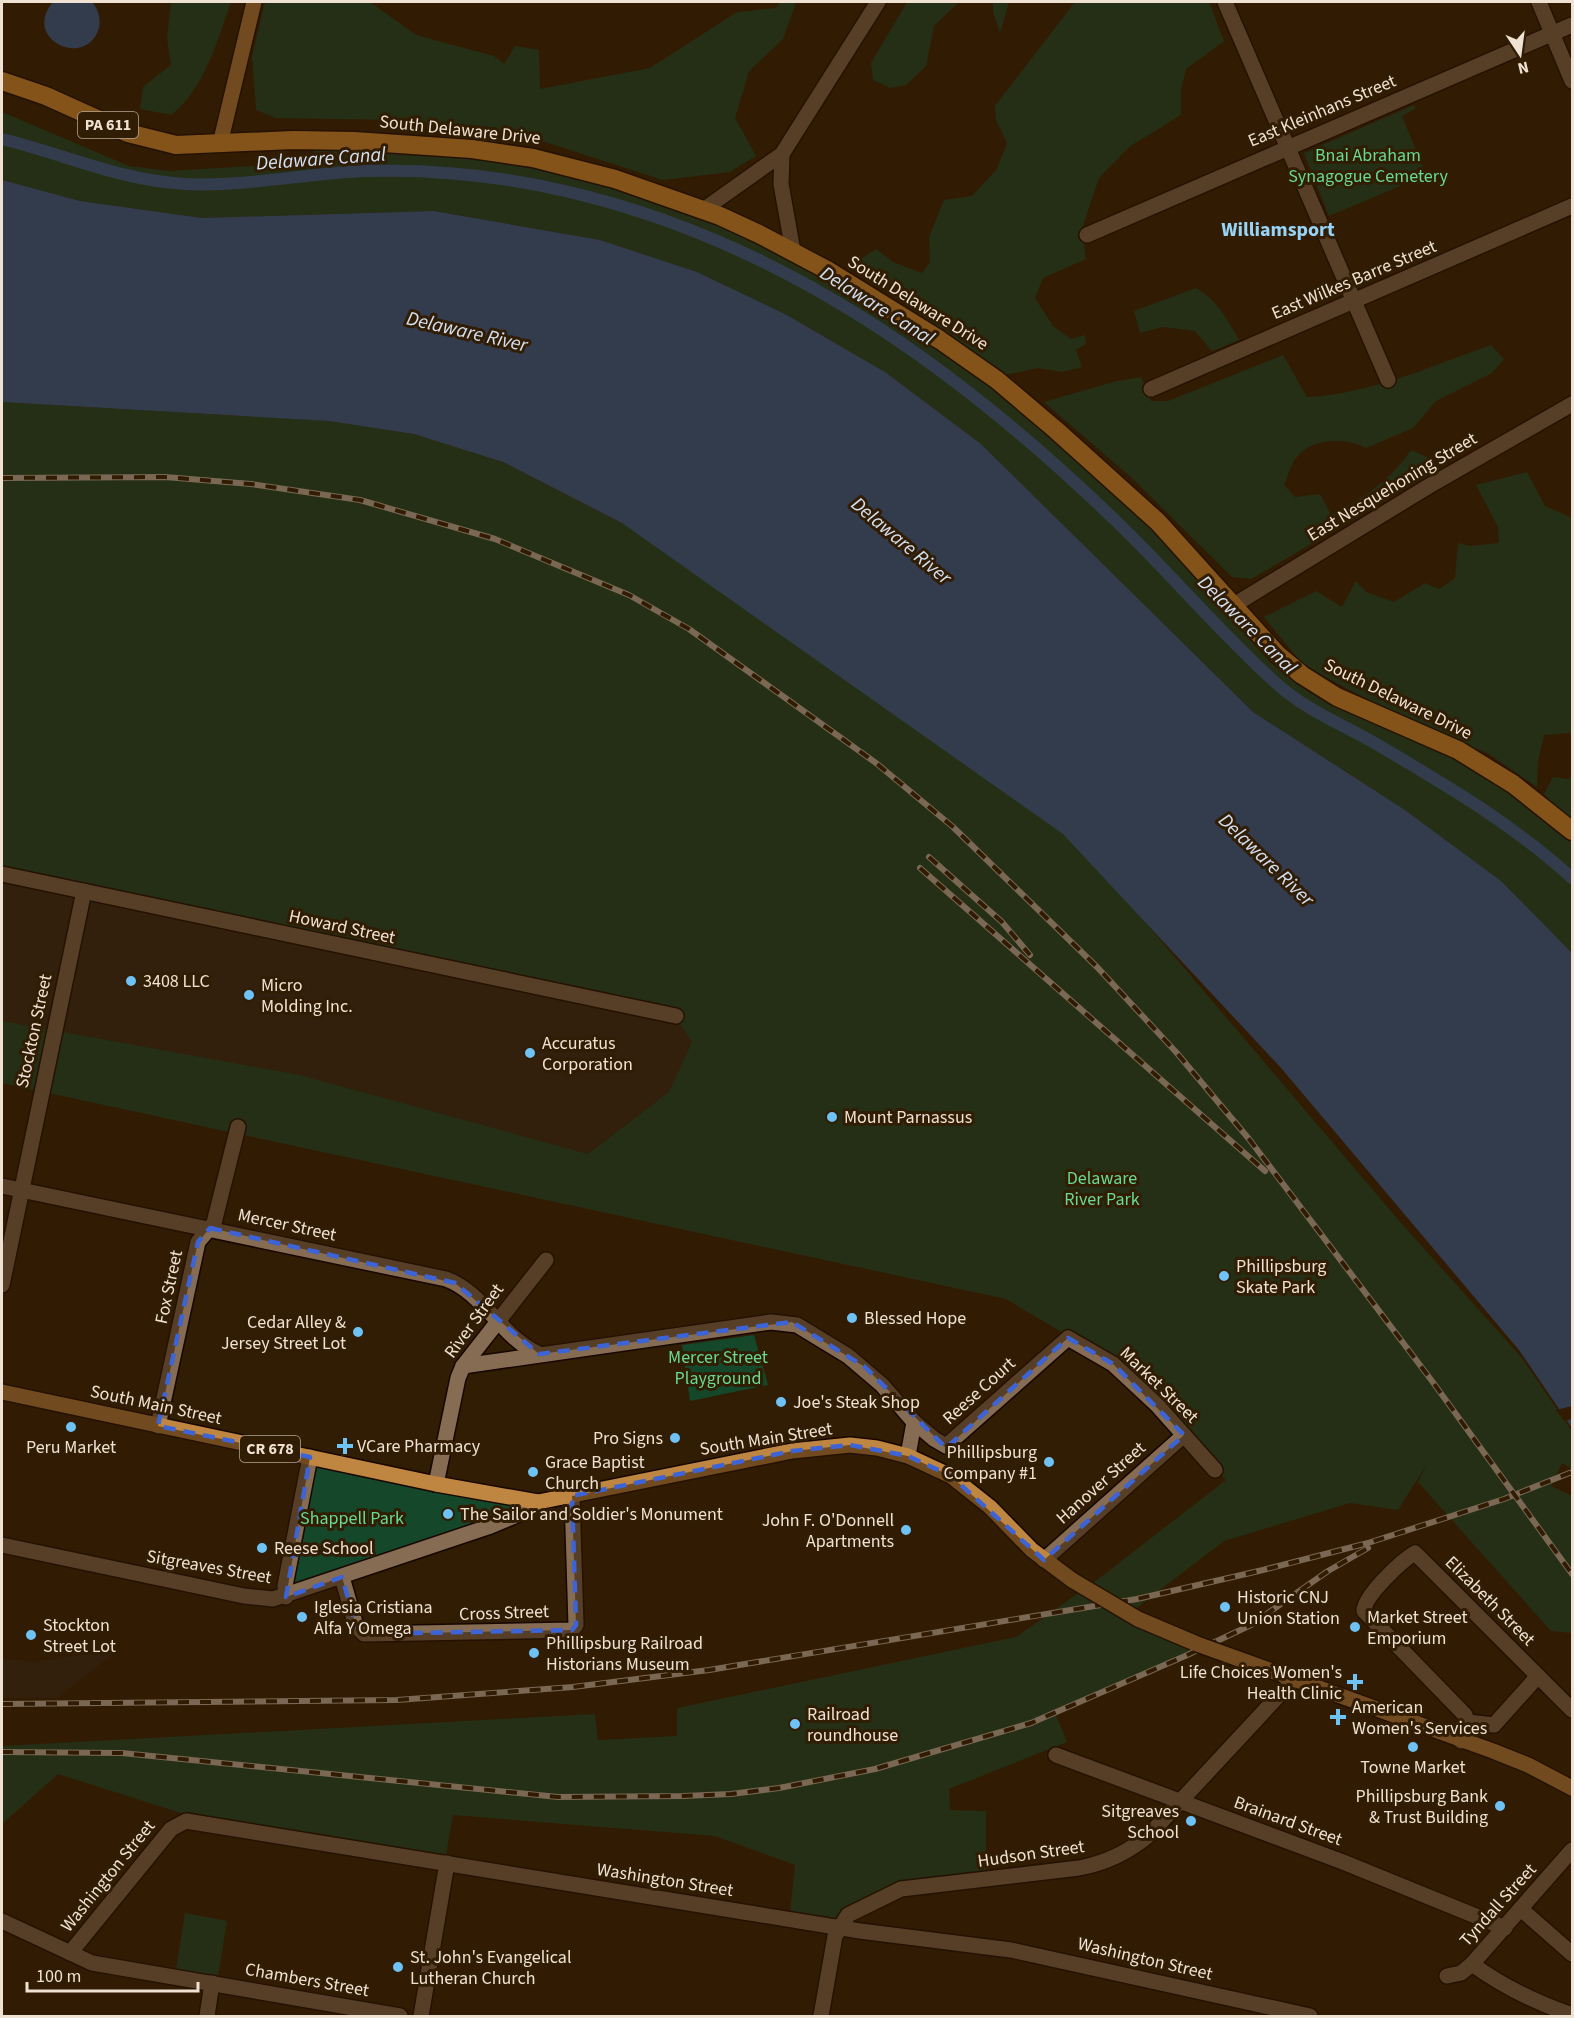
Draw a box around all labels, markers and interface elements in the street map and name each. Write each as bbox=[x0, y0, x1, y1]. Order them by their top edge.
north arrow bbox=[1490, 24, 1550, 84]
text: N bbox=[1515, 56, 1531, 80]
street label: East Kleinhans Street bbox=[1244, 69, 1400, 153]
street label: South Delaware Drive bbox=[378, 109, 542, 151]
road number: PA 611 bbox=[78, 112, 138, 138]
water label: Delaware Canal bbox=[255, 140, 387, 178]
park label: Bnai Abraham Synagogue Cemetery bbox=[1288, 143, 1448, 189]
district label: Williamsport bbox=[1221, 216, 1335, 244]
street label: East Wilkes Barre Street bbox=[1268, 234, 1440, 326]
street label: South Delaware Drive bbox=[843, 250, 993, 356]
water label: Delaware Canal bbox=[814, 260, 940, 352]
water label: Delaware River bbox=[404, 304, 531, 360]
street label: East Nesquehoning Street bbox=[1303, 426, 1481, 548]
water label: Delaware River bbox=[845, 491, 958, 592]
water label: Delaware Canal bbox=[1191, 569, 1303, 681]
street label: South Delaware Drive bbox=[1320, 652, 1476, 746]
water label: Delaware River bbox=[1212, 807, 1321, 914]
street label: Howard Street bbox=[287, 904, 397, 950]
place label: 3408 LLC bbox=[143, 969, 210, 994]
street label: Stockton Street bbox=[10, 972, 58, 1090]
place label: Micro Molding Inc. bbox=[261, 973, 353, 1019]
marker: 3408 LLC bbox=[124, 974, 138, 988]
marker: Micro Molding Inc. bbox=[242, 988, 256, 1002]
place label: Accuratus Corporation bbox=[542, 1031, 633, 1077]
marker: Accuratus Corporation bbox=[523, 1046, 537, 1060]
place label: Mount Parnassus bbox=[844, 1105, 972, 1130]
marker: Mount Parnassus bbox=[825, 1110, 839, 1124]
park label: Delaware River Park bbox=[1064, 1166, 1140, 1212]
street label: Mercer Street bbox=[236, 1202, 338, 1248]
street label: Fox Street bbox=[149, 1248, 189, 1326]
place label: Phillipsburg Skate Park bbox=[1236, 1254, 1326, 1300]
marker: Phillipsburg Skate Park bbox=[1217, 1269, 1231, 1283]
street label: River Street bbox=[438, 1279, 510, 1363]
place label: Blessed Hope bbox=[864, 1306, 966, 1331]
place label: Cedar Alley & Jersey Street Lot bbox=[221, 1310, 346, 1356]
marker: Blessed Hope bbox=[845, 1311, 859, 1325]
marker: Cedar Alley & Jersey Street Lot bbox=[351, 1325, 365, 1339]
street label: Market Street bbox=[1114, 1341, 1204, 1429]
park label: Mercer Street Playground bbox=[668, 1345, 768, 1391]
street label: Reese Court bbox=[937, 1352, 1021, 1430]
street label: South Main Street bbox=[88, 1379, 224, 1431]
place label: Joe's Steak Shop bbox=[793, 1390, 920, 1415]
marker: Joe's Steak Shop bbox=[774, 1395, 788, 1409]
street label: South Main Street bbox=[698, 1416, 834, 1462]
marker: Peru Market bbox=[64, 1420, 78, 1434]
place label: Pro Signs bbox=[593, 1426, 663, 1451]
marker: Pro Signs bbox=[668, 1431, 682, 1445]
place label: VCare Pharmacy bbox=[357, 1434, 481, 1459]
place label: Peru Market bbox=[26, 1435, 116, 1460]
road number: CR 678 bbox=[240, 1436, 300, 1462]
street label: Hanover Street bbox=[1051, 1436, 1151, 1530]
marker: VCare Pharmacy bbox=[338, 1439, 352, 1453]
place label: Phillipsburg Company #1 bbox=[943, 1440, 1037, 1486]
place label: Grace Baptist Church bbox=[545, 1450, 644, 1496]
marker: Phillipsburg Company #1 bbox=[1042, 1455, 1056, 1469]
marker: Grace Baptist Church bbox=[526, 1465, 540, 1479]
place label: The Sailor and Soldier's Monument bbox=[460, 1502, 723, 1527]
park label: Shappell Park bbox=[300, 1506, 404, 1531]
marker: The Sailor and Soldier's Monument bbox=[441, 1507, 455, 1521]
place label: John F. O'Donnell Apartments bbox=[762, 1508, 894, 1554]
marker: John F. O'Donnell Apartments bbox=[899, 1523, 913, 1537]
place label: Reese School bbox=[274, 1536, 374, 1561]
marker: Reese School bbox=[255, 1541, 269, 1555]
street label: Sitgreaves Street bbox=[145, 1544, 273, 1590]
street label: Elizabeth Street bbox=[1439, 1550, 1541, 1652]
place label: Historic CNJ Union Station bbox=[1237, 1585, 1340, 1631]
place label: Iglesia Cristiana Alfa Y Omega bbox=[314, 1595, 433, 1641]
street label: Cross Street bbox=[459, 1599, 549, 1627]
marker: Historic CNJ Union Station bbox=[1218, 1600, 1232, 1614]
place label: Market Street Emporium bbox=[1367, 1605, 1468, 1651]
marker: Iglesia Cristiana Alfa Y Omega bbox=[295, 1610, 309, 1624]
place label: Stockton Street Lot bbox=[43, 1613, 116, 1659]
marker: Market Street Emporium bbox=[1348, 1620, 1362, 1634]
marker: Stockton Street Lot bbox=[24, 1628, 38, 1642]
place label: Phillipsburg Railroad Historians Museum bbox=[546, 1631, 703, 1677]
marker: Phillipsburg Railroad Historians Museum bbox=[527, 1646, 541, 1660]
place label: Life Choices Women's Health Clinic bbox=[1180, 1660, 1342, 1706]
marker: Life Choices Women's Health Clinic bbox=[1346, 1673, 1364, 1691]
place label: American Women's Services bbox=[1352, 1695, 1487, 1741]
place label: Railroad roundhouse bbox=[807, 1702, 898, 1748]
marker: American Women's Services bbox=[1329, 1708, 1347, 1726]
marker: Railroad roundhouse bbox=[788, 1717, 802, 1731]
marker: Towne Market bbox=[1406, 1740, 1420, 1754]
place label: Towne Market bbox=[1360, 1755, 1466, 1780]
place label: Phillipsburg Bank & Trust Building bbox=[1356, 1784, 1488, 1830]
street label: Brainard Street bbox=[1230, 1790, 1346, 1852]
place label: Sitgreaves School bbox=[1101, 1799, 1179, 1845]
marker: Phillipsburg Bank & Trust Building bbox=[1493, 1799, 1507, 1813]
marker: Sitgreaves School bbox=[1184, 1814, 1198, 1828]
street label: Washington Street bbox=[55, 1815, 161, 1937]
street label: Hudson Street bbox=[976, 1834, 1086, 1874]
street label: Washington Street bbox=[595, 1857, 735, 1903]
street label: Tyndall Street bbox=[1454, 1858, 1542, 1952]
street label: Washington Street bbox=[1075, 1931, 1215, 1987]
place label: St. John's Evangelical Lutheran Church bbox=[410, 1945, 571, 1991]
scale bar bbox=[27, 1955, 198, 1993]
street label: Chambers Street bbox=[243, 1957, 371, 2003]
marker: St. John's Evangelical Lutheran Church bbox=[391, 1960, 405, 1974]
text: 100 m bbox=[36, 1964, 81, 1989]

